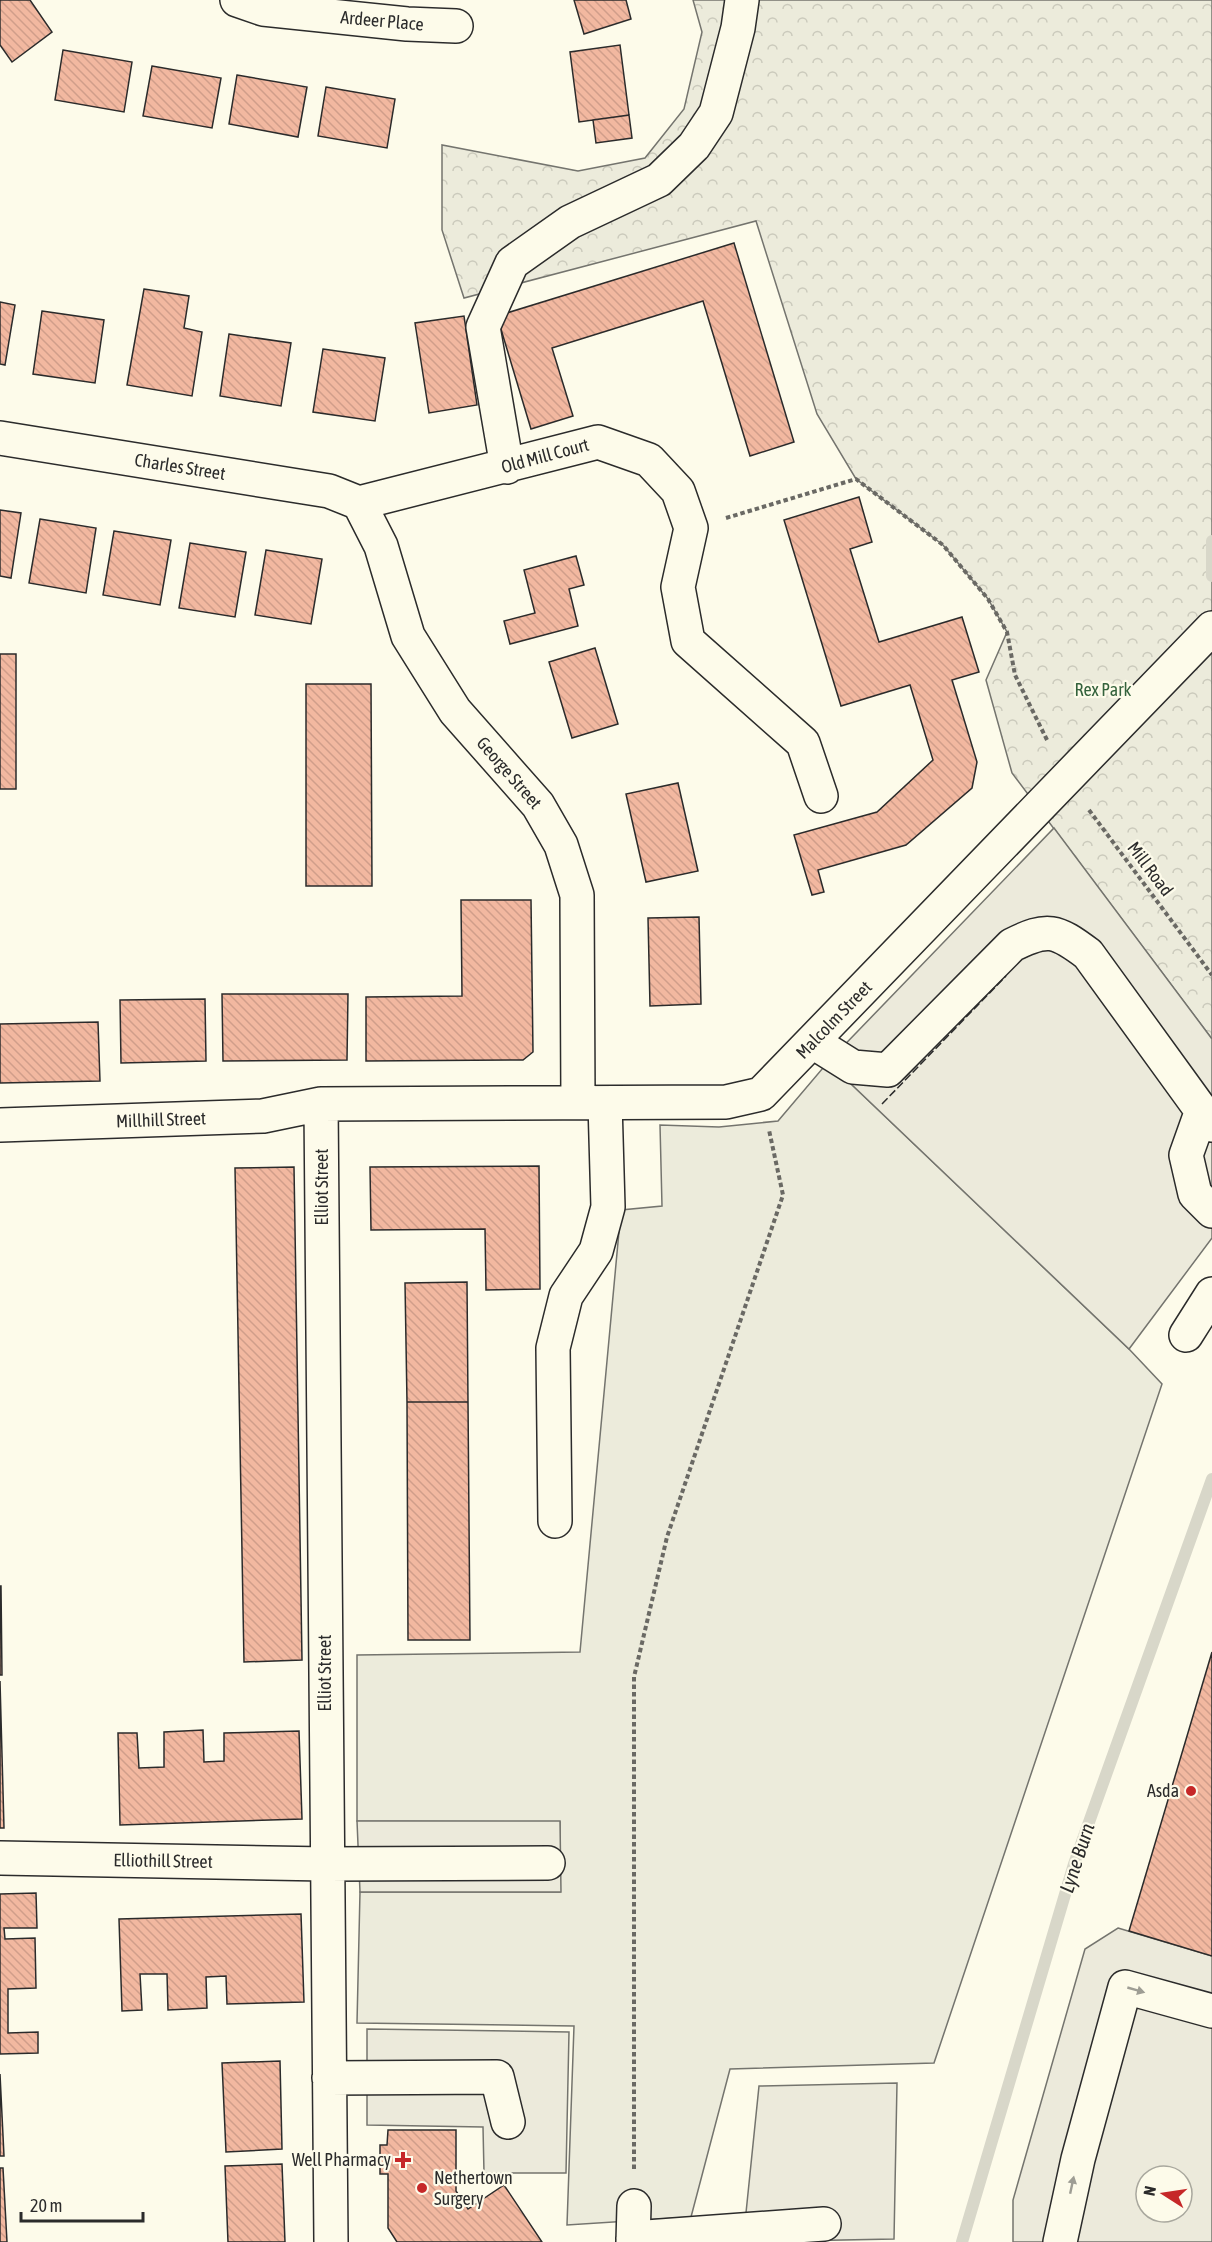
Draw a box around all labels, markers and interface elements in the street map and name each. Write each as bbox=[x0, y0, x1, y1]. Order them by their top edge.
street label: Ardeer Place bbox=[340, 6, 425, 35]
street label: Old Mill Court bbox=[499, 434, 591, 477]
street label: Charles Street bbox=[133, 449, 227, 484]
park label: Rex Park bbox=[1075, 679, 1131, 700]
street label: George Street bbox=[472, 732, 546, 813]
street label: Mill Road bbox=[1123, 837, 1178, 900]
street label: Malcolm Street bbox=[791, 976, 876, 1063]
street label: Millhill Street bbox=[116, 1107, 206, 1132]
street label: Elliot Street bbox=[311, 1149, 332, 1225]
street label: Elliot Street bbox=[314, 1635, 335, 1711]
place label: Asda bbox=[1147, 1780, 1179, 1801]
marker: Asda bbox=[1184, 1784, 1198, 1798]
water label: Lyne Burn bbox=[1055, 1820, 1099, 1895]
street label: Elliothill Street bbox=[113, 1849, 213, 1872]
one-way arrow bbox=[1127, 1986, 1145, 1996]
place label: Well Pharmacy bbox=[292, 2149, 391, 2170]
marker: Well Pharmacy bbox=[396, 2153, 410, 2167]
north arrow bbox=[1134, 2164, 1194, 2224]
place label: Nethertown Surgery bbox=[434, 2167, 513, 2209]
one-way arrow bbox=[1068, 2175, 1077, 2194]
marker: Nethertown Surgery bbox=[415, 2181, 429, 2195]
text: N bbox=[1140, 2184, 1159, 2197]
scale bar bbox=[21, 2185, 142, 2223]
text: 20 m bbox=[30, 2195, 62, 2216]

